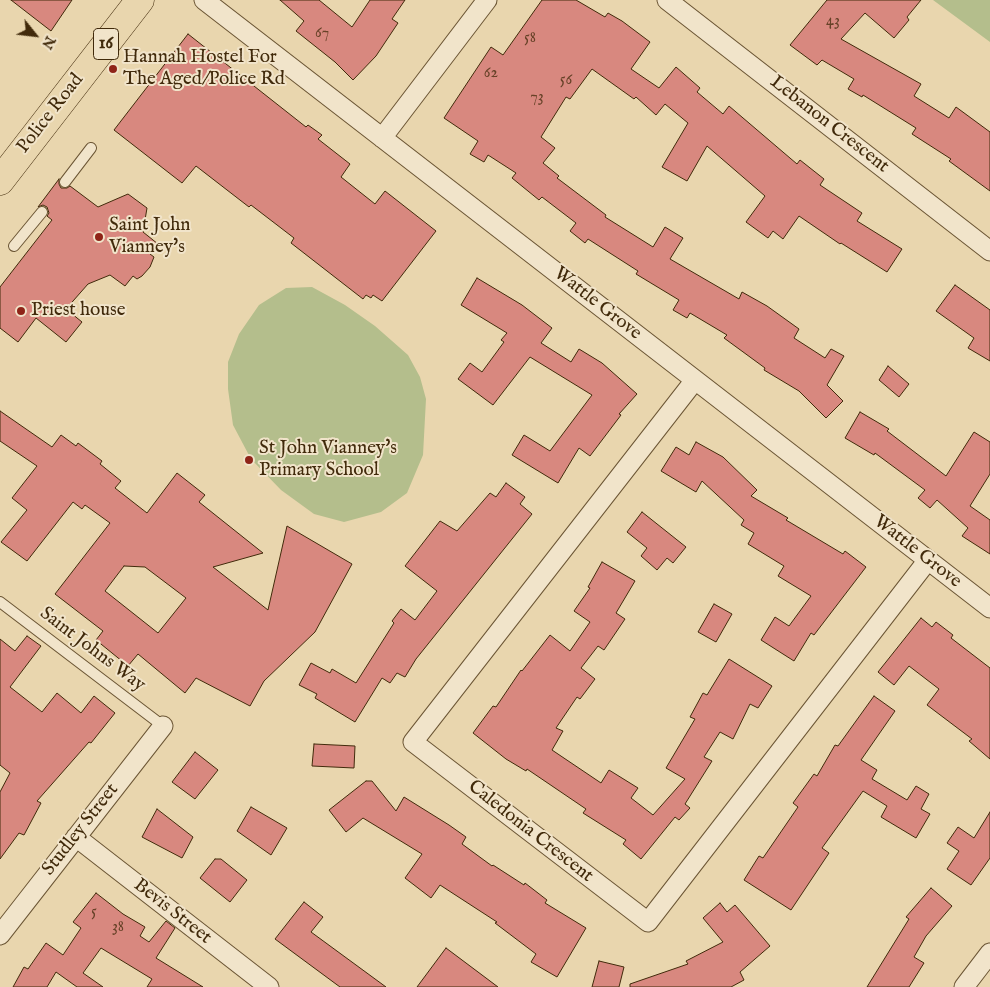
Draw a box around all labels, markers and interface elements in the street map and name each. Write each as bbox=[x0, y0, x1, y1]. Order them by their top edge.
north arrow bbox=[10, 10, 60, 60]
house number: 43 bbox=[826, 12, 840, 32]
house number: 67 bbox=[315, 24, 329, 44]
road number: 16 bbox=[94, 29, 118, 60]
house number: 58 bbox=[524, 29, 536, 49]
text: N bbox=[37, 33, 59, 52]
place label: Hannah Hostel For The Aged/Police Rd bbox=[123, 47, 285, 91]
marker: Hannah Hostel For The Aged/Police Rd bbox=[107, 63, 119, 75]
house number: 62 bbox=[484, 64, 498, 84]
street label: Police Road bbox=[13, 70, 89, 158]
house number: 56 bbox=[560, 71, 572, 91]
street label: Lebanon Crescent bbox=[765, 71, 893, 179]
house number: 73 bbox=[530, 88, 544, 108]
place label: Saint John Vianney's bbox=[109, 215, 190, 259]
marker: Saint John Vianney's bbox=[93, 231, 105, 243]
street label: Wattle Grove bbox=[548, 263, 646, 345]
place label: Priest house bbox=[31, 300, 125, 322]
marker: Priest house bbox=[15, 305, 27, 317]
place label: St John Vianney's Primary School bbox=[259, 438, 397, 482]
marker: St John Vianney's Primary School bbox=[243, 454, 255, 466]
street label: Wattle Grove bbox=[868, 511, 966, 593]
street label: Saint Johns Way bbox=[35, 603, 149, 697]
street label: Caledonia Crescent bbox=[463, 776, 597, 888]
street label: Studley Street bbox=[38, 779, 124, 881]
street label: Bevis Street bbox=[128, 874, 216, 950]
house number: 5 bbox=[91, 903, 97, 923]
house number: 38 bbox=[112, 918, 124, 938]

